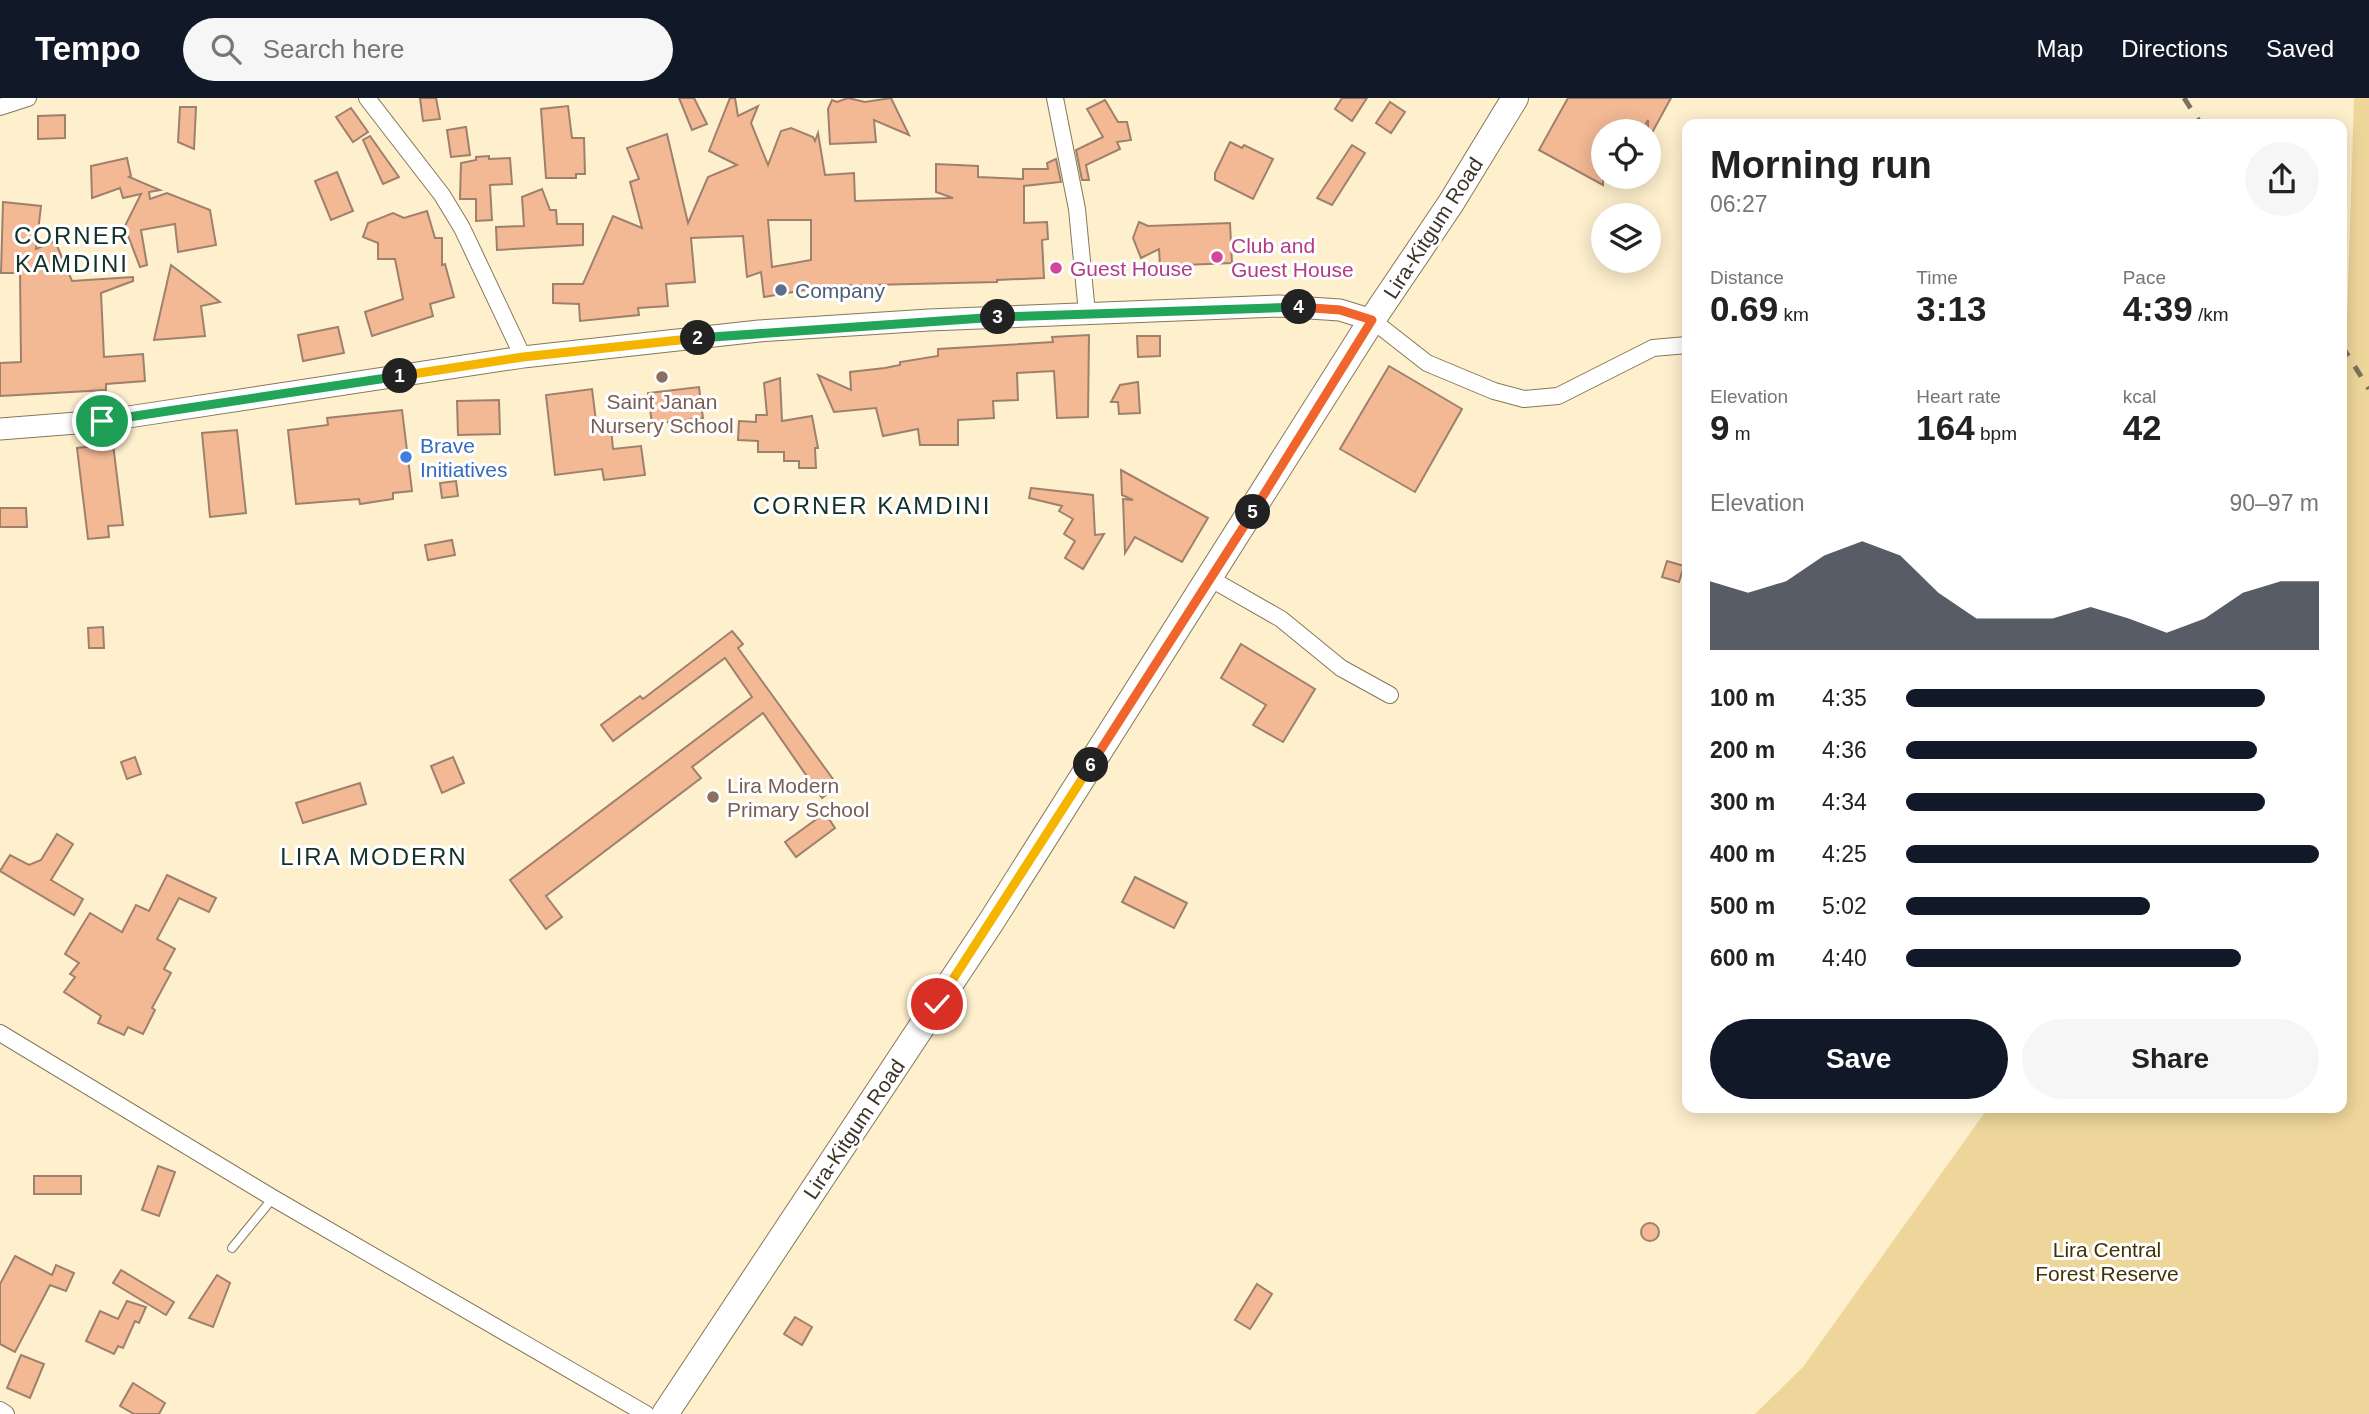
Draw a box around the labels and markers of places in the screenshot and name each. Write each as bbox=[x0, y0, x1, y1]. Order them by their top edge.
place label: Club and Guest House bbox=[1231, 234, 1354, 281]
marker: Club and Guest House bbox=[1209, 249, 1225, 265]
place label: Guest House bbox=[1070, 257, 1193, 280]
marker: Guest House bbox=[1048, 260, 1064, 276]
place label: Company bbox=[795, 279, 885, 302]
marker: Company bbox=[773, 282, 789, 298]
pin: 4 bbox=[1282, 290, 1316, 325]
pin: 3 bbox=[981, 300, 1016, 334]
pin: 2 bbox=[680, 320, 716, 356]
pin: 1 bbox=[382, 358, 418, 394]
marker: Saint Janan Nursery School bbox=[654, 369, 670, 385]
place label: Saint Janan Nursery School bbox=[590, 390, 734, 437]
pin bbox=[72, 391, 132, 451]
place label: Brave Initiatives bbox=[420, 434, 508, 481]
marker: Brave Initiatives bbox=[398, 449, 414, 465]
pin: 5 bbox=[1236, 494, 1270, 530]
pin: 6 bbox=[1074, 748, 1108, 782]
place label: Lira Modern Primary School bbox=[727, 774, 869, 821]
marker: Lira Modern Primary School bbox=[705, 789, 721, 805]
pin bbox=[907, 974, 967, 1034]

